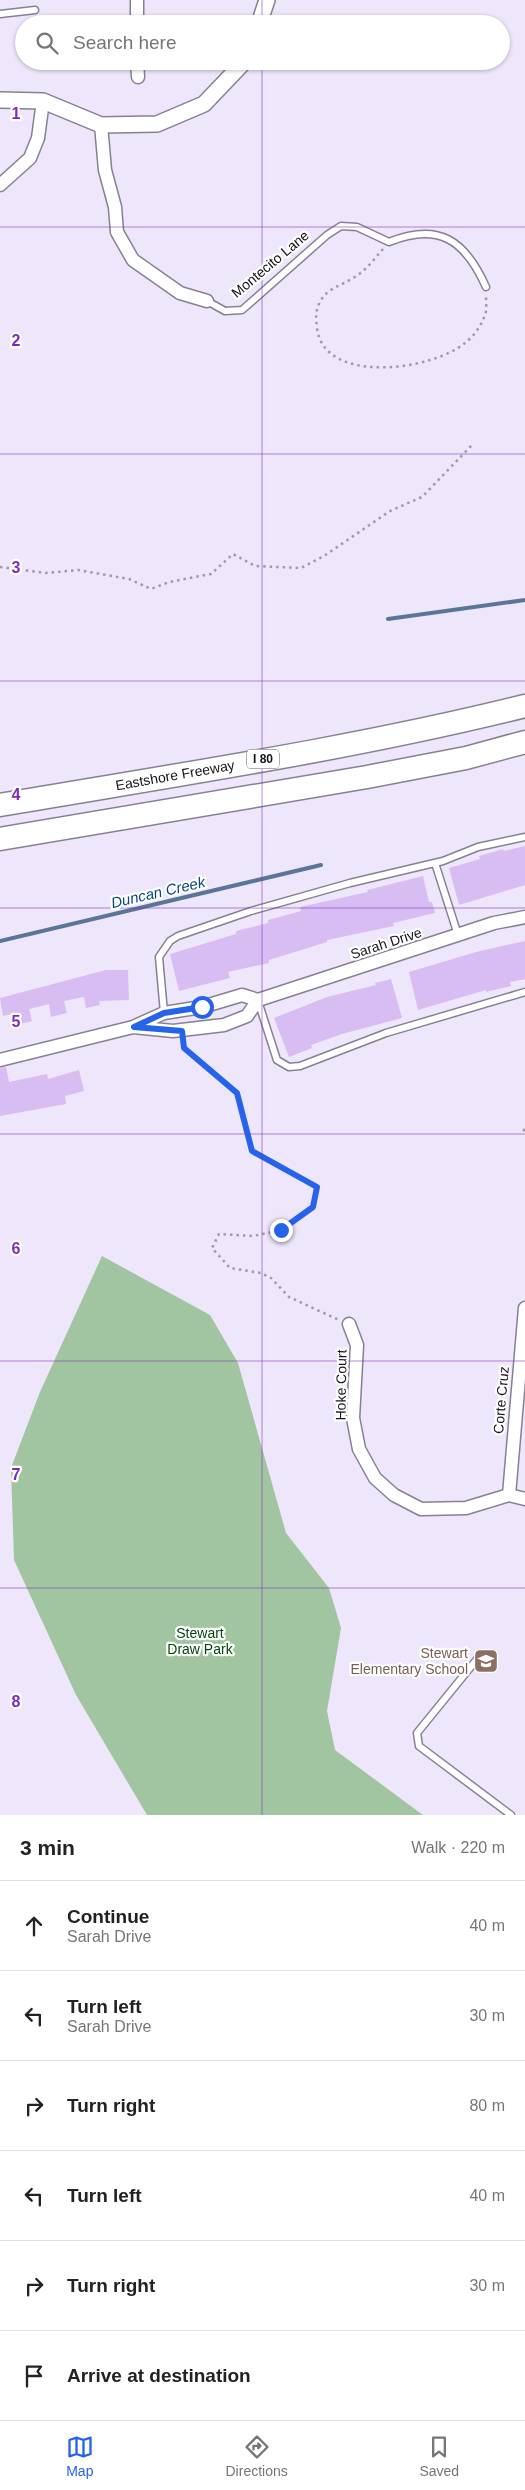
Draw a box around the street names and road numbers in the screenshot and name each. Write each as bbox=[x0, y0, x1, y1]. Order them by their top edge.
street label: Montecito Lane bbox=[228, 227, 312, 301]
road number: I 80 bbox=[247, 750, 279, 769]
street label: Eastshore Freeway bbox=[114, 757, 236, 793]
street label: Sarah Drive bbox=[348, 924, 424, 962]
street label: Hoke Court bbox=[332, 1349, 350, 1421]
street label: Corte Cruz bbox=[490, 1366, 512, 1434]

